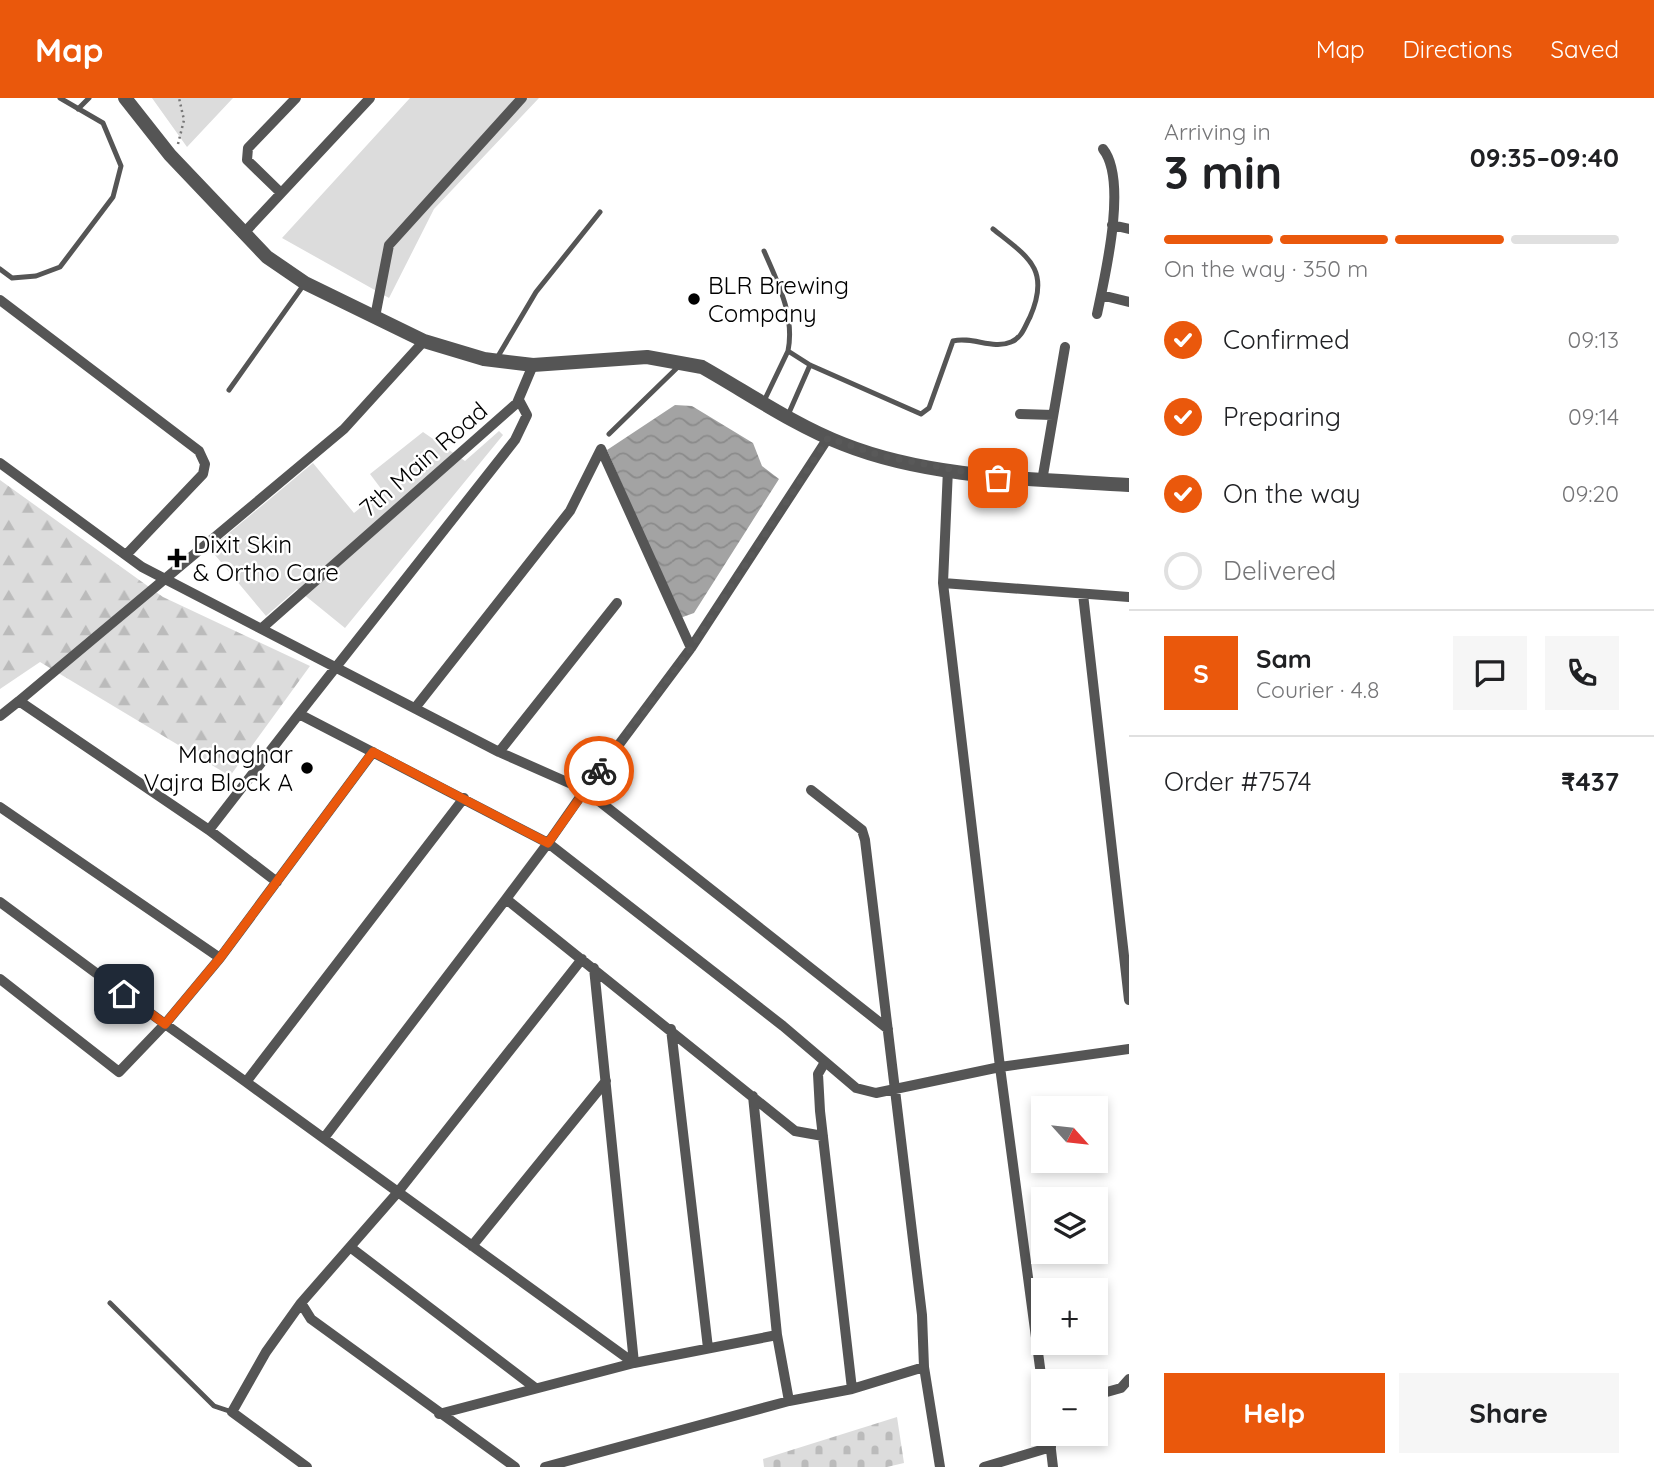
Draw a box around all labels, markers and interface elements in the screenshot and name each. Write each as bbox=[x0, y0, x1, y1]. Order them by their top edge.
text: Map bbox=[35, 29, 103, 70]
text: Map bbox=[1316, 34, 1365, 64]
text: Directions bbox=[1403, 34, 1513, 64]
text: Saved bbox=[1551, 34, 1619, 64]
text: Arriving in bbox=[1164, 117, 1271, 146]
text: 09:35–09:40 bbox=[1470, 141, 1619, 174]
text: 3 min bbox=[1164, 143, 1282, 201]
text: On the way · 350 m bbox=[1164, 254, 1368, 283]
place label: BLR Brewing Company bbox=[708, 270, 849, 328]
marker: BLR Brewing Company bbox=[686, 291, 702, 307]
icon: check bbox=[1164, 321, 1202, 359]
text: Confirmed bbox=[1223, 323, 1350, 356]
text: 09:13 bbox=[1568, 325, 1619, 354]
street label: 7th Main Road bbox=[353, 395, 493, 523]
icon: check bbox=[1164, 398, 1202, 436]
text: Preparing bbox=[1223, 400, 1341, 433]
text: 09:14 bbox=[1568, 402, 1619, 431]
pin bbox=[968, 448, 1028, 508]
icon: bag bbox=[979, 459, 1017, 497]
icon: check bbox=[1164, 475, 1202, 513]
text: On the way bbox=[1223, 477, 1361, 510]
text: 09:20 bbox=[1562, 479, 1619, 508]
place label: Dixit Skin & Ortho Care bbox=[193, 529, 339, 587]
marker: Dixit Skin & Ortho Care bbox=[167, 548, 187, 568]
text: Delivered bbox=[1223, 554, 1336, 587]
button: chat bbox=[1453, 636, 1527, 710]
button: phone bbox=[1545, 636, 1619, 710]
text: Sam bbox=[1256, 642, 1312, 675]
text: S bbox=[1193, 657, 1209, 690]
text: Courier · 4.8 bbox=[1256, 675, 1379, 704]
courier bbox=[564, 736, 634, 806]
place label: Mahaghar Vajra Block A bbox=[144, 739, 293, 797]
icon: bike bbox=[580, 752, 618, 790]
marker: Mahaghar Vajra Block A bbox=[299, 760, 315, 776]
text: Order #7574 bbox=[1164, 765, 1311, 798]
text: ₹437 bbox=[1561, 765, 1619, 798]
pin bbox=[94, 964, 154, 1024]
icon: home bbox=[105, 975, 143, 1013]
north arrow bbox=[1031, 1096, 1108, 1172]
map controls bbox=[1031, 1096, 1108, 1446]
button: layers bbox=[1031, 1187, 1108, 1264]
button: + bbox=[1031, 1278, 1108, 1355]
button: − bbox=[1031, 1369, 1108, 1446]
button: Help bbox=[1164, 1373, 1385, 1453]
button: Share bbox=[1399, 1373, 1619, 1453]

